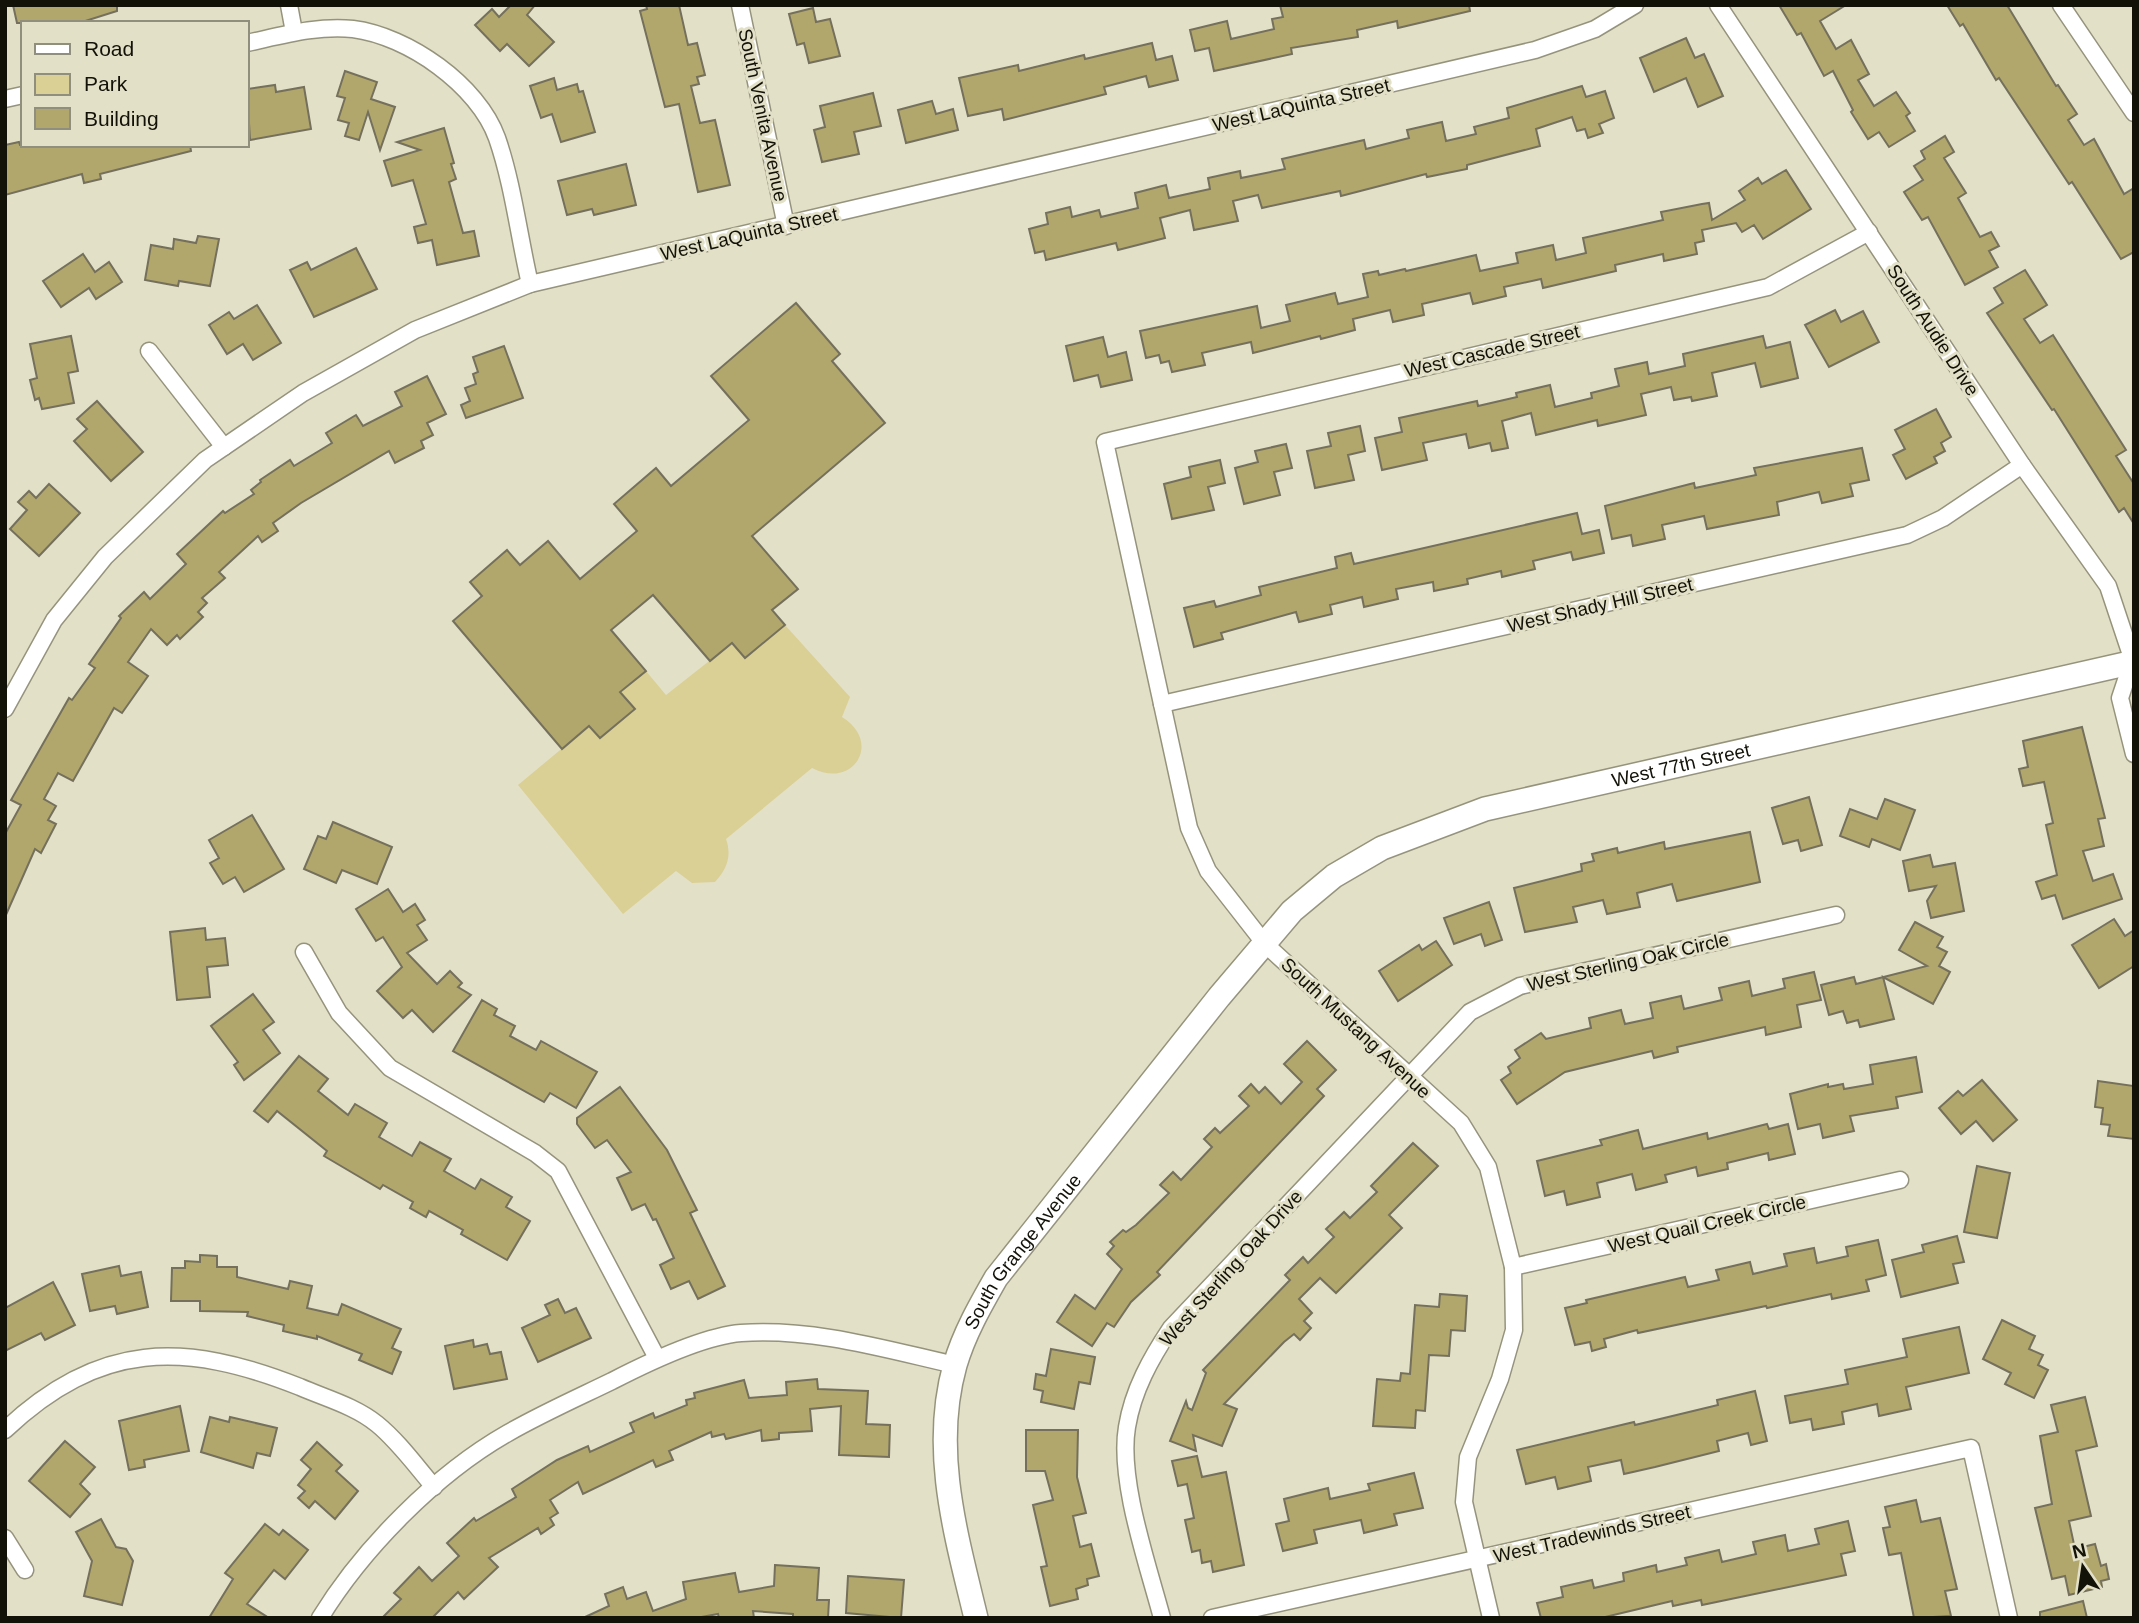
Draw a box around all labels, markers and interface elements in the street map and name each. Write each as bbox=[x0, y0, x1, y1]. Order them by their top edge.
legend bbox=[21, 21, 248, 147]
street label: South Venita Avenue bbox=[734, 27, 792, 203]
text: Road bbox=[84, 37, 134, 60]
text: Park bbox=[84, 72, 128, 95]
street label: West LaQuinta Street bbox=[1210, 74, 1392, 136]
text: Building bbox=[84, 107, 159, 130]
street label: West LaQuinta Street bbox=[658, 203, 840, 265]
street label: South Audie Drive bbox=[1883, 261, 1983, 399]
street label: West Cascade Street bbox=[1402, 320, 1582, 381]
street label: West Shady Hill Street bbox=[1505, 573, 1695, 637]
street label: West 77th Street bbox=[1610, 739, 1753, 791]
street label: West Sterling Oak Circle bbox=[1525, 929, 1731, 995]
street label: South Mustang Avenue bbox=[1277, 953, 1435, 1103]
street label: South Grange Avenue bbox=[960, 1170, 1085, 1333]
street label: West Sterling Oak Drive bbox=[1155, 1186, 1307, 1350]
street label: West Quail Creek Circle bbox=[1606, 1191, 1808, 1257]
street label: West Tradewinds Street bbox=[1492, 1501, 1693, 1567]
north arrow bbox=[2048, 1532, 2118, 1602]
text: N bbox=[2070, 1539, 2088, 1563]

